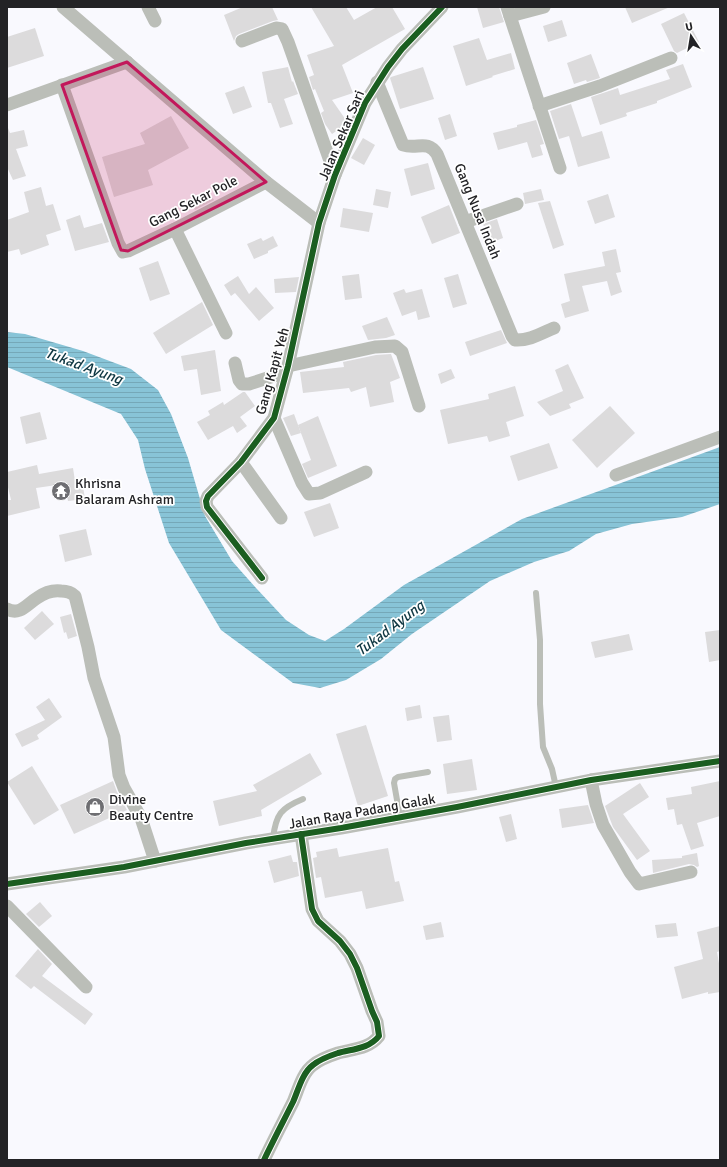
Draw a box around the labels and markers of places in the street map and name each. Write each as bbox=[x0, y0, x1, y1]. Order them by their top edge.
place label: Khrisna Balaram Ashram bbox=[75, 475, 174, 508]
temple icon: Khrisna Balaram Ashram bbox=[50, 480, 72, 502]
place label: Divine Beauty Centre bbox=[109, 791, 194, 824]
shop icon: Divine Beauty Centre bbox=[84, 796, 106, 818]

